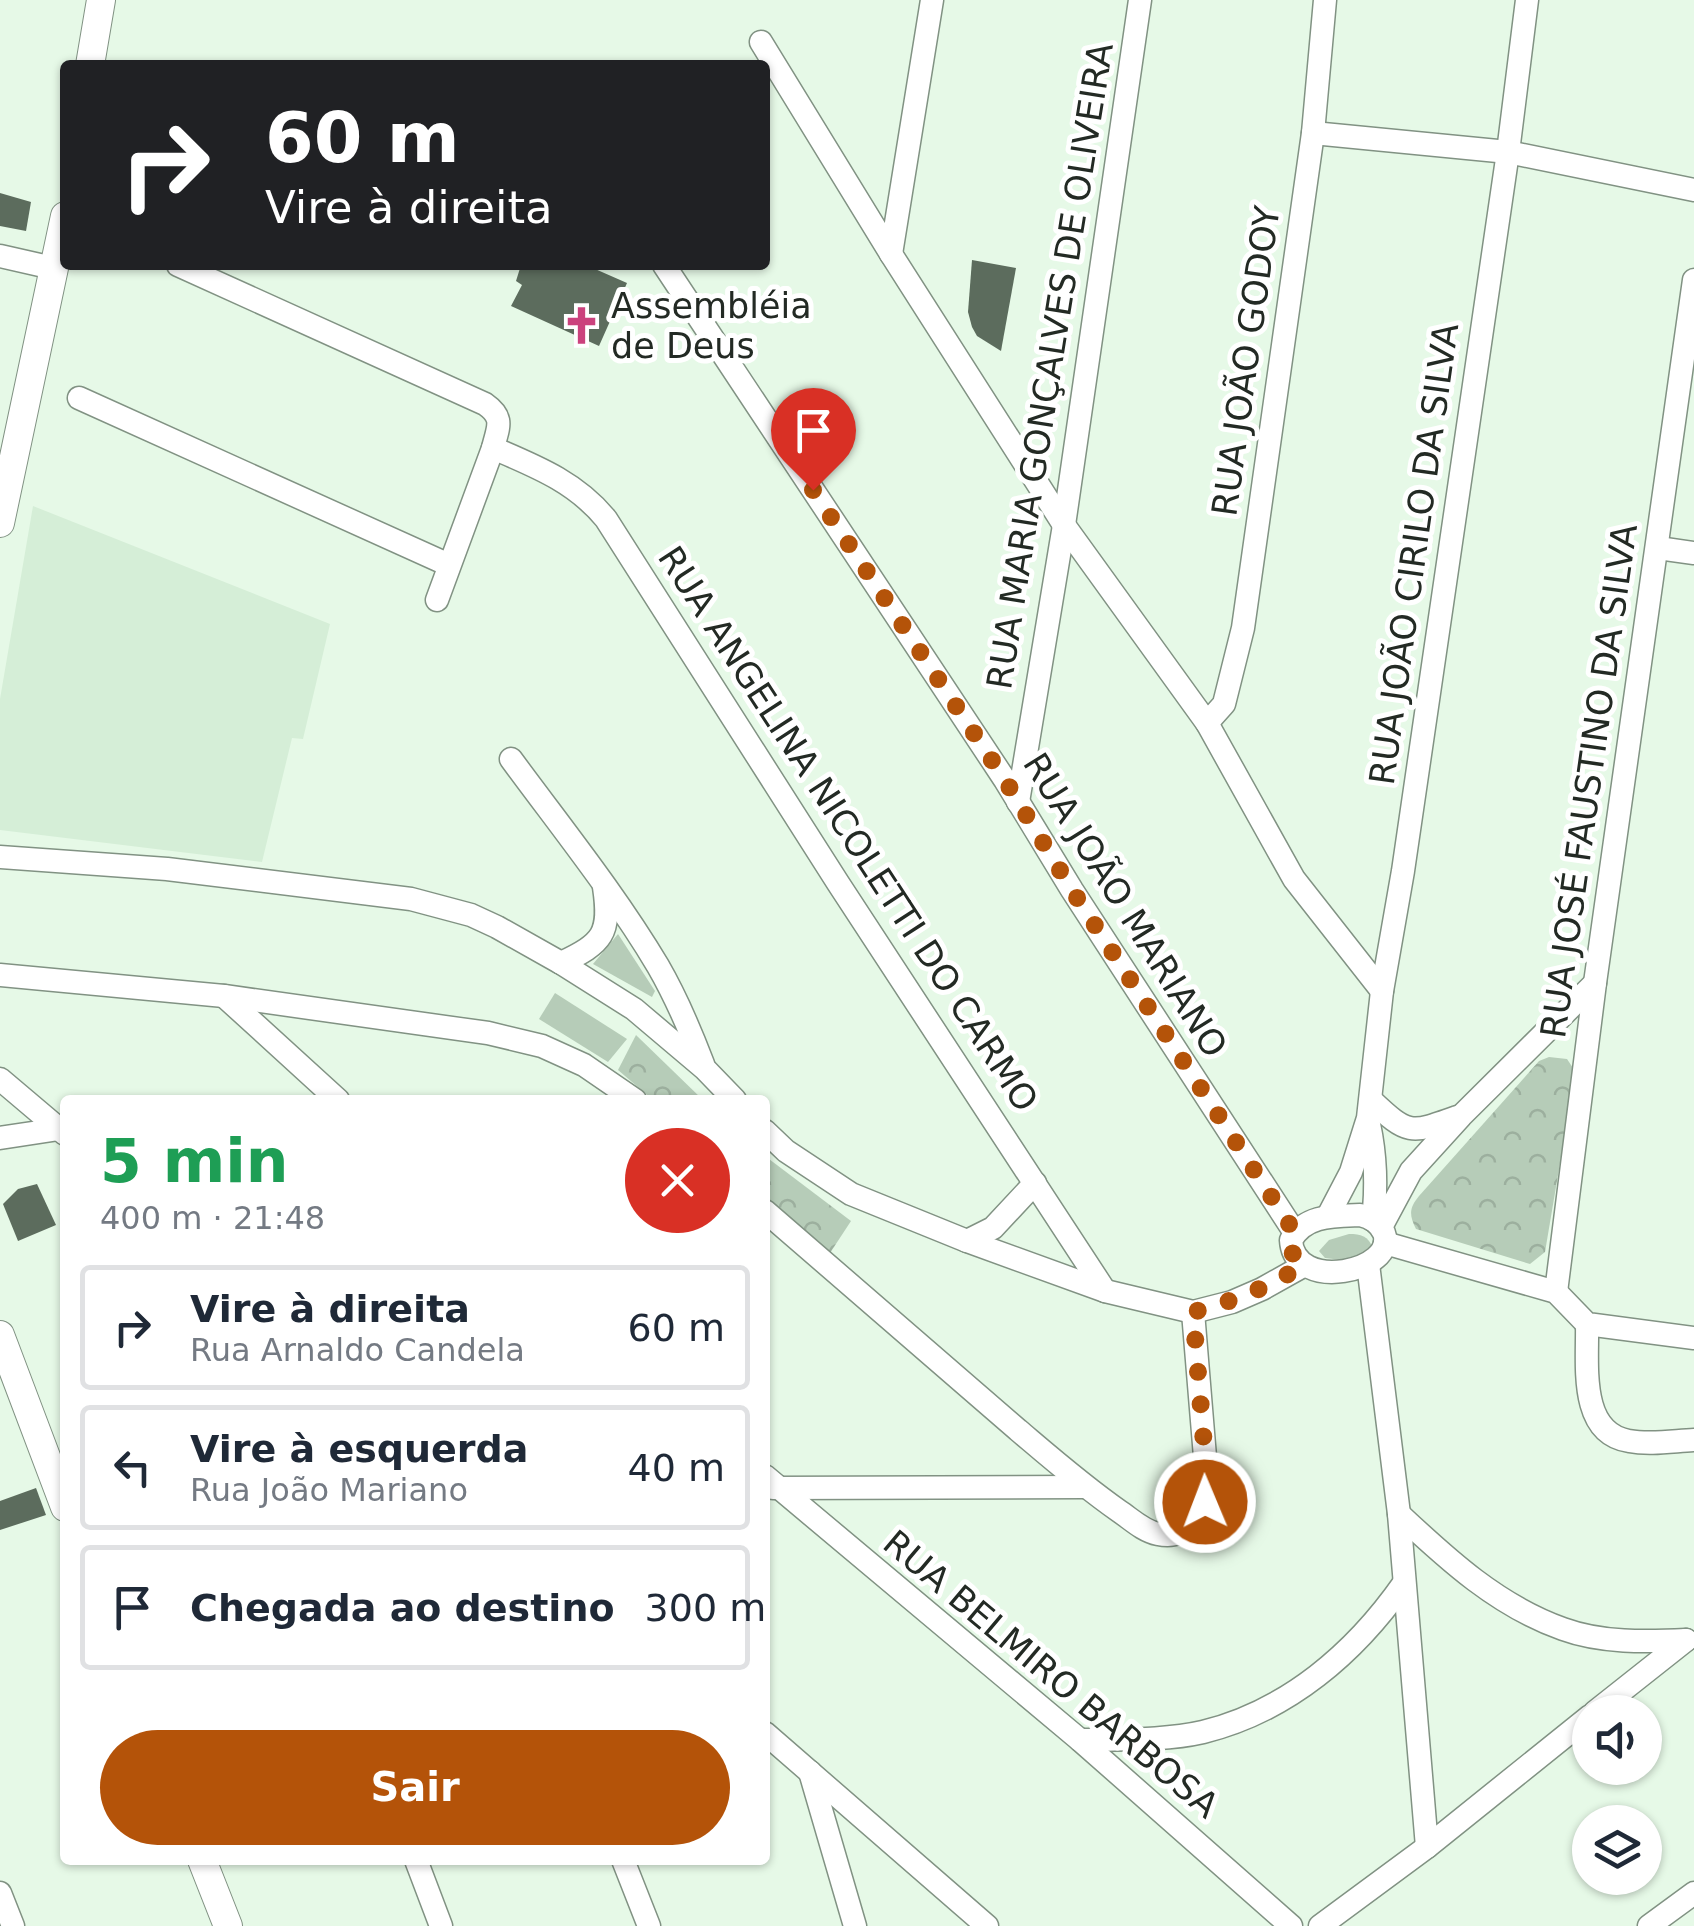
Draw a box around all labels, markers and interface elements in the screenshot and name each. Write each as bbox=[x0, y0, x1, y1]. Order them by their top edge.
street label: RUA MARIA GONÇALVES DE OLIVEIRA bbox=[979, 40, 1121, 692]
text: 60 m bbox=[265, 97, 460, 179]
icon: right bbox=[100, 100, 230, 230]
text: Vire à direita bbox=[265, 181, 553, 234]
street label: RUA JOÃO GODOY bbox=[1203, 203, 1288, 519]
place label: Assembléia de Deus bbox=[611, 286, 812, 366]
church icon: Assembléia de Deus bbox=[560, 305, 602, 347]
street label: RUA JOÃO CIRILO DA SILVA bbox=[1361, 320, 1466, 787]
pin bbox=[771, 388, 856, 491]
icon: arrive bbox=[786, 403, 841, 458]
street label: RUA JOSÉ FAUSTINO DA SILVA bbox=[1532, 521, 1645, 1041]
street label: RUA ANGELINA NICOLETTI DO CARMO bbox=[650, 539, 1046, 1119]
street label: RUA JOÃO MARIANO bbox=[1015, 745, 1236, 1064]
text: 5 min bbox=[100, 1126, 288, 1196]
button: close bbox=[625, 1128, 730, 1233]
text: 400 m · 21:48 bbox=[100, 1199, 325, 1237]
text: Vire à direita bbox=[190, 1287, 470, 1331]
icon: right bbox=[105, 1300, 160, 1355]
text: 60 m bbox=[628, 1306, 725, 1350]
text: Rua Arnaldo Candela bbox=[190, 1331, 525, 1369]
text: Vire à esquerda bbox=[190, 1427, 528, 1471]
icon: left bbox=[105, 1440, 160, 1495]
text: 40 m bbox=[628, 1446, 725, 1490]
position arrow bbox=[1153, 1450, 1257, 1554]
text: Rua João Mariano bbox=[190, 1471, 468, 1509]
street label: RUA BELMIRO BARBOSA bbox=[876, 1522, 1226, 1826]
icon: arrive bbox=[105, 1580, 160, 1635]
text: Chegada ao destino bbox=[190, 1586, 615, 1630]
text: 300 m bbox=[645, 1586, 766, 1630]
map controls bbox=[1572, 1695, 1662, 1895]
button: sound bbox=[1572, 1695, 1662, 1785]
button: Sair bbox=[100, 1730, 730, 1845]
button: layers bbox=[1572, 1805, 1662, 1895]

